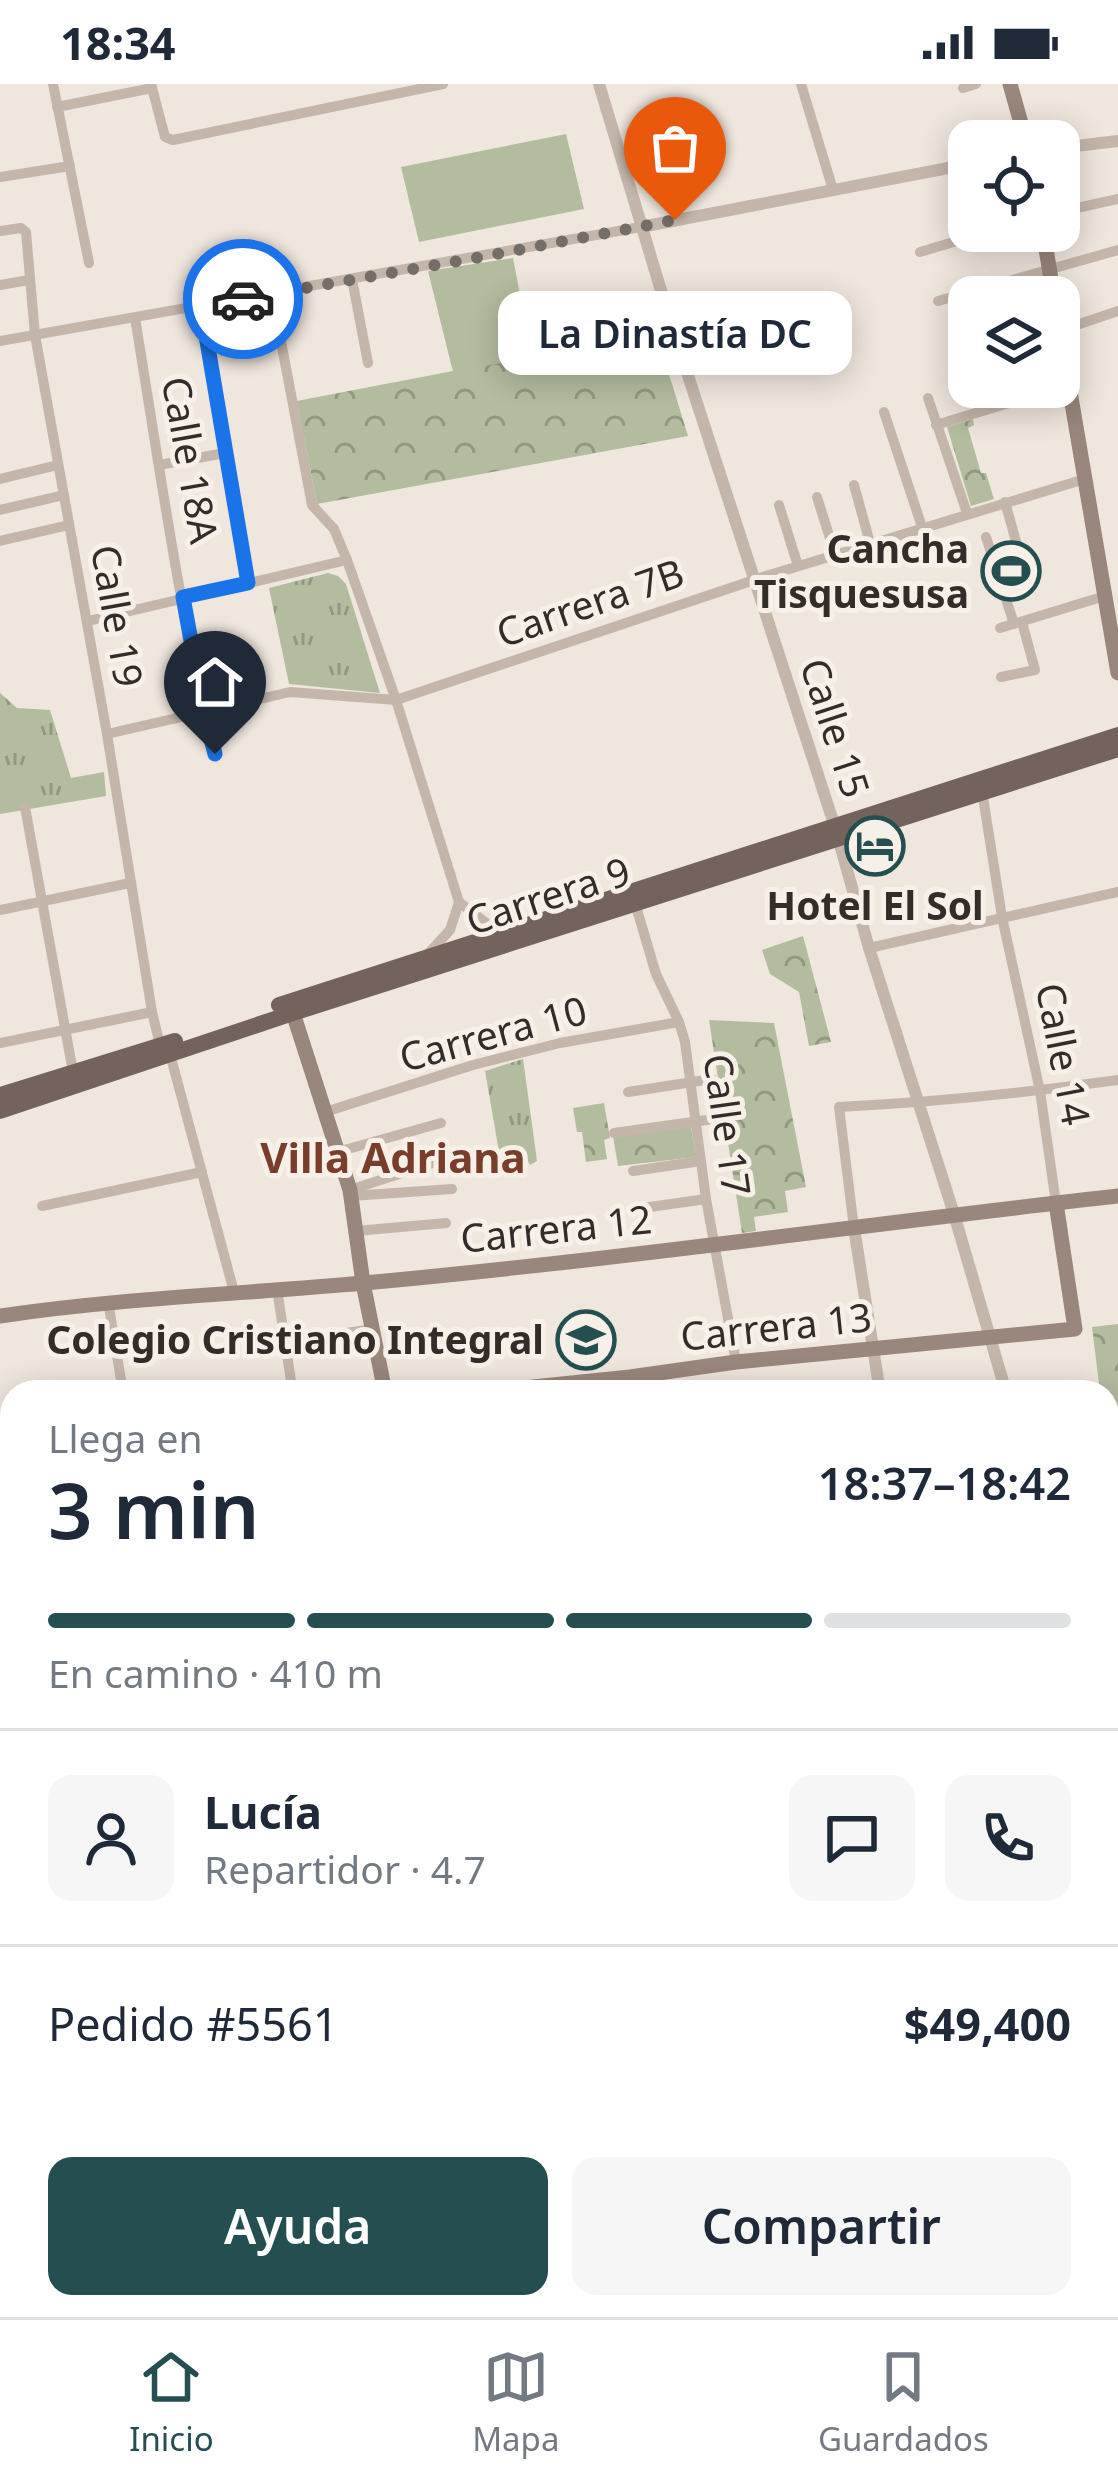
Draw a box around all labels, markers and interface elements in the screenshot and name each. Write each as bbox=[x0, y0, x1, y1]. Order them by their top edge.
text: 18:34 bbox=[60, 12, 176, 73]
pin bbox=[624, 97, 726, 220]
icon: bag bbox=[642, 115, 708, 181]
map controls bbox=[948, 120, 1080, 408]
button: locate bbox=[948, 120, 1080, 252]
courier bbox=[183, 239, 303, 359]
icon: car bbox=[210, 266, 276, 332]
button: layers bbox=[948, 276, 1080, 408]
callout: La Dinastía DC bbox=[498, 292, 852, 376]
text: La Dinastía DC bbox=[538, 306, 812, 359]
street label: Calle 18A bbox=[151, 372, 232, 547]
place label: Cancha Tisquesusa bbox=[754, 521, 969, 619]
sports icon: Cancha Tisquesusa bbox=[980, 540, 1042, 602]
street label: Calle 19 bbox=[80, 541, 157, 691]
street label: Carrera 7B bbox=[489, 545, 690, 658]
pin bbox=[164, 631, 266, 754]
icon: home bbox=[182, 649, 248, 715]
street label: Calle 15 bbox=[789, 651, 884, 804]
hotel icon: Hotel El Sol bbox=[844, 815, 906, 877]
street label: Carrera 9 bbox=[459, 843, 636, 946]
place label: Hotel El Sol bbox=[766, 878, 984, 931]
street label: Calle 14 bbox=[1025, 978, 1104, 1129]
street label: Carrera 10 bbox=[393, 982, 592, 1083]
street label: Calle 17 bbox=[692, 1050, 765, 1199]
district label: Villa Adriana bbox=[260, 1128, 526, 1185]
street label: Carrera 12 bbox=[458, 1191, 654, 1264]
street label: Carrera 13 bbox=[678, 1289, 874, 1362]
school or university icon: Colegio Cristiano Integral bbox=[555, 1309, 617, 1371]
place label: Colegio Cristiano Integral bbox=[46, 1312, 544, 1365]
text: Llega en bbox=[48, 1411, 203, 1464]
text: 18:37–18:42 bbox=[818, 1452, 1071, 1513]
text: 3 min bbox=[48, 1456, 260, 1562]
text: En camino · 410 m bbox=[48, 1646, 383, 1699]
button: person bbox=[48, 1775, 174, 1901]
button: chat bbox=[789, 1775, 915, 1901]
button: phone bbox=[945, 1775, 1071, 1901]
text: Lucía bbox=[204, 1781, 322, 1842]
text: Repartidor · 4.7 bbox=[204, 1842, 486, 1895]
text: Pedido #5561 bbox=[48, 1993, 339, 2054]
text: $49,400 bbox=[904, 1993, 1071, 2054]
button: Ayuda bbox=[48, 2157, 548, 2295]
button: Compartir bbox=[572, 2157, 1071, 2295]
tab: Inicio bbox=[129, 2344, 214, 2461]
tab: Mapa bbox=[472, 2344, 559, 2461]
tab: Guardados bbox=[818, 2344, 989, 2461]

